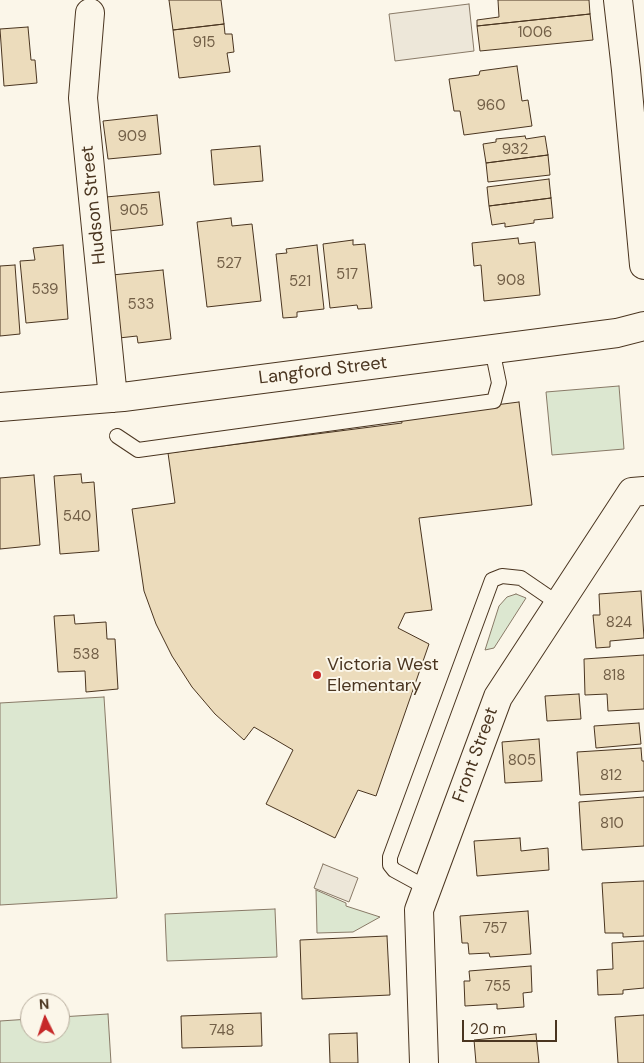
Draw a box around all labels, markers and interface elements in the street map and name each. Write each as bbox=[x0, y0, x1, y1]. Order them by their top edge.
house number: 1006 bbox=[518, 24, 552, 42]
house number: 915 bbox=[193, 34, 215, 52]
house number: 960 bbox=[476, 97, 506, 115]
house number: 909 bbox=[117, 128, 147, 146]
house number: 932 bbox=[502, 141, 528, 159]
street label: Hudson Street bbox=[77, 144, 111, 266]
house number: 905 bbox=[120, 202, 148, 220]
house number: 527 bbox=[216, 255, 242, 273]
house number: 517 bbox=[336, 266, 358, 284]
house number: 908 bbox=[497, 272, 525, 290]
house number: 521 bbox=[289, 273, 311, 291]
house number: 539 bbox=[32, 281, 58, 299]
house number: 533 bbox=[128, 296, 154, 314]
street label: Langford Street bbox=[257, 352, 389, 390]
house number: 540 bbox=[63, 508, 91, 526]
house number: 824 bbox=[606, 614, 632, 632]
house number: 538 bbox=[72, 646, 100, 664]
place label: Victoria West Elementary bbox=[327, 654, 439, 696]
house number: 818 bbox=[603, 667, 625, 685]
marker: Victoria West Elementary bbox=[311, 669, 323, 681]
street label: Front Street bbox=[449, 704, 503, 806]
house number: 805 bbox=[508, 752, 536, 770]
house number: 812 bbox=[600, 767, 622, 785]
house number: 810 bbox=[600, 815, 624, 833]
house number: 757 bbox=[483, 920, 507, 938]
house number: 755 bbox=[485, 978, 511, 996]
north arrow bbox=[20, 993, 70, 1043]
text: N bbox=[38, 995, 50, 1013]
scale bar bbox=[464, 1010, 559, 1042]
text: 20 m bbox=[470, 1019, 506, 1039]
house number: 748 bbox=[209, 1022, 235, 1040]

